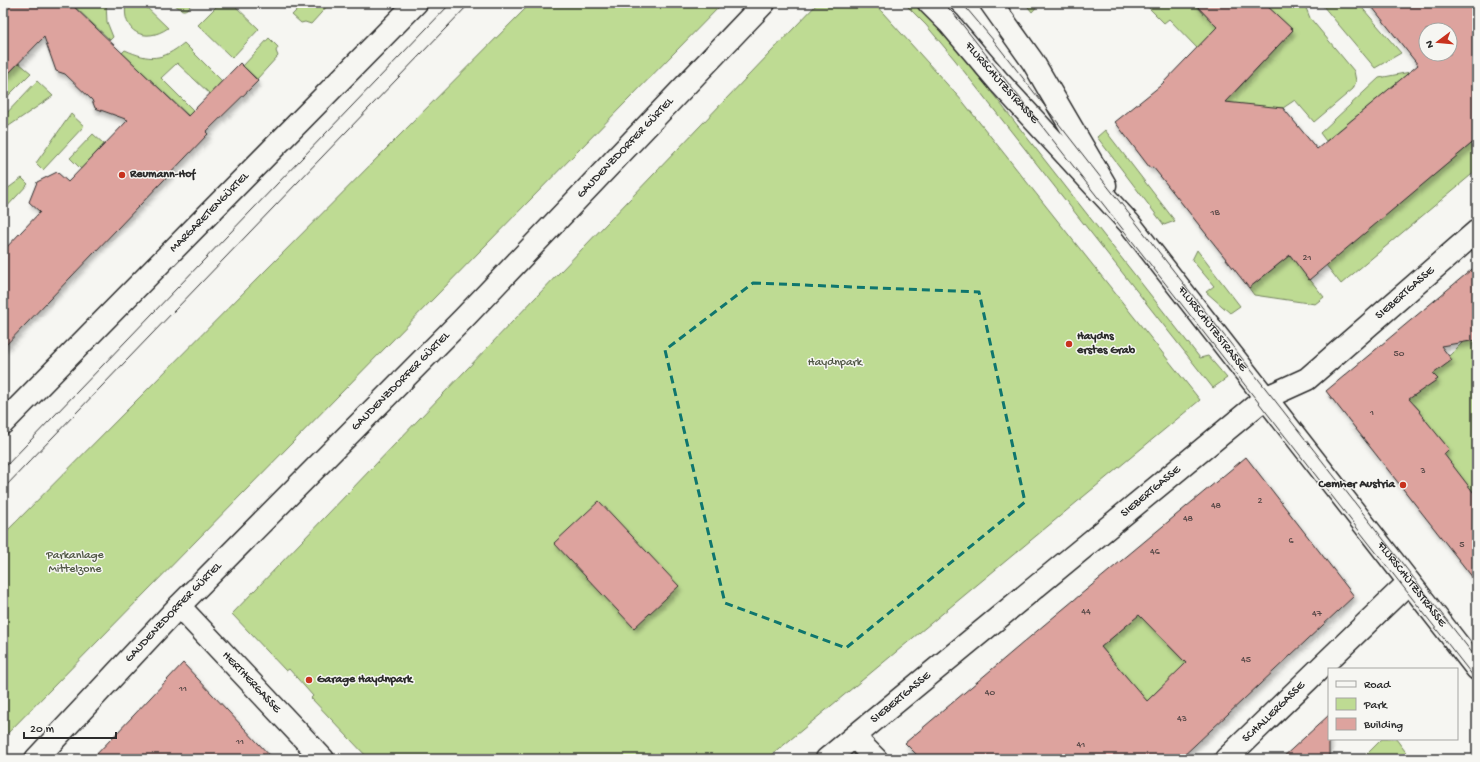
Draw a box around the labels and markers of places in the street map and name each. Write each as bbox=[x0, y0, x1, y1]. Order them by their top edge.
place label: Reumann-Hof bbox=[129, 168, 197, 182]
marker: Reumann-Hof bbox=[117, 170, 127, 180]
place label: Haydns erstes Grab bbox=[1076, 330, 1136, 358]
marker: Haydns erstes Grab bbox=[1064, 339, 1074, 349]
place label: Cemher Austria bbox=[1318, 478, 1396, 492]
marker: Cemher Austria bbox=[1398, 480, 1408, 490]
place label: Garage Haydnpark bbox=[317, 673, 414, 687]
marker: Garage Haydnpark bbox=[304, 675, 314, 685]

